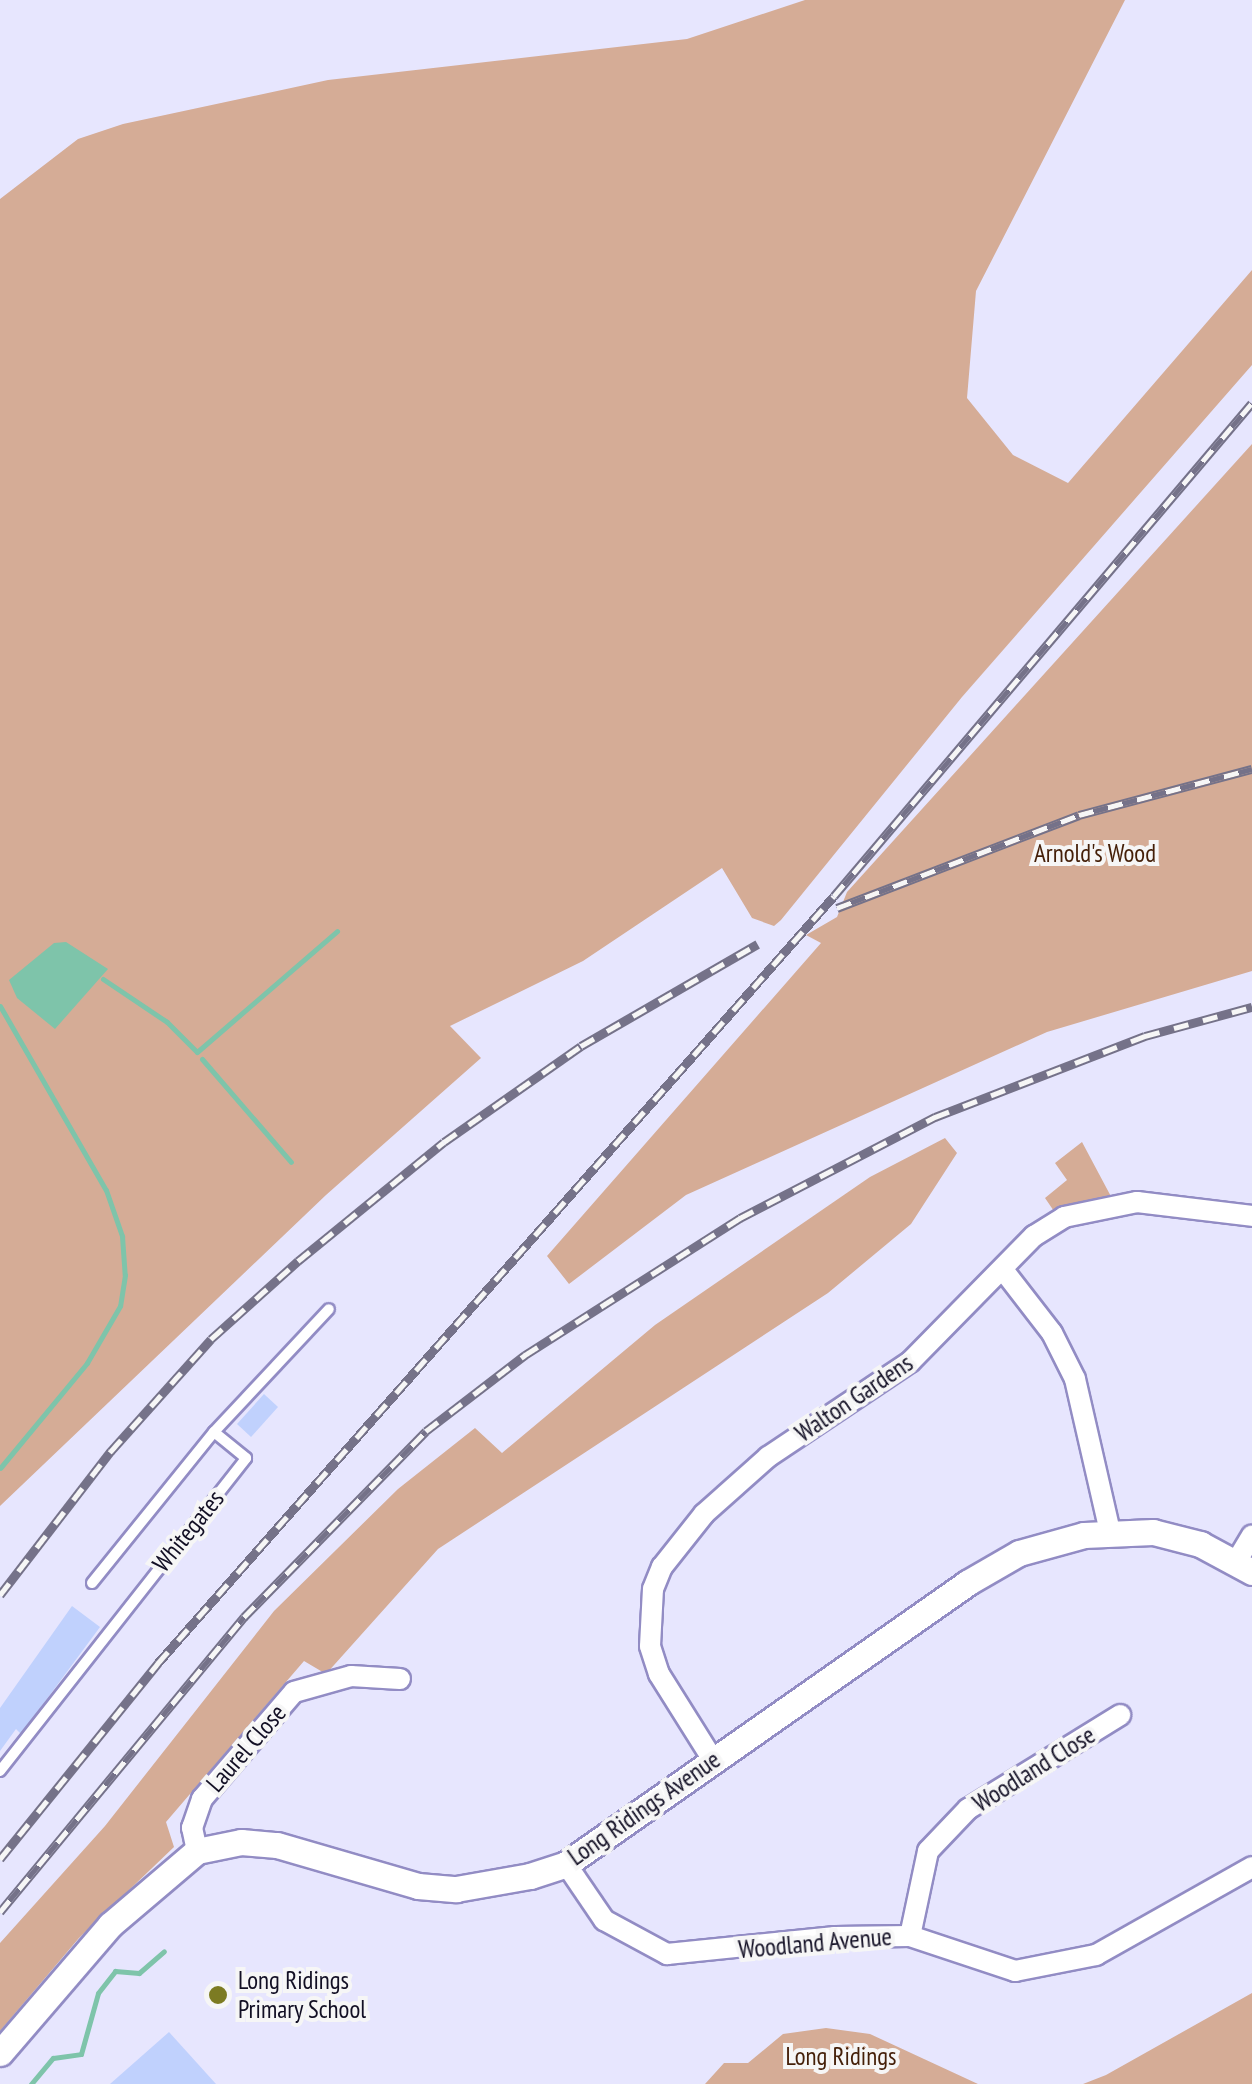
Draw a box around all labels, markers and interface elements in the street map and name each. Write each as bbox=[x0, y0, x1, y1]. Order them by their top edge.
park label: Arnold's Wood bbox=[1034, 838, 1156, 868]
street label: Walton Gardens bbox=[790, 1348, 918, 1448]
street label: Whitegates bbox=[146, 1484, 230, 1578]
street label: Laurel Close bbox=[200, 1698, 292, 1798]
street label: Woodland Close bbox=[967, 1720, 1101, 1818]
street label: Long Ridings Avenue bbox=[562, 1744, 726, 1872]
street label: Woodland Avenue bbox=[737, 1921, 893, 1965]
place label: Long Ridings Primary School bbox=[238, 1966, 367, 2025]
marker: Long Ridings Primary School bbox=[207, 1984, 229, 2006]
park label: Long Ridings bbox=[785, 2041, 897, 2071]

